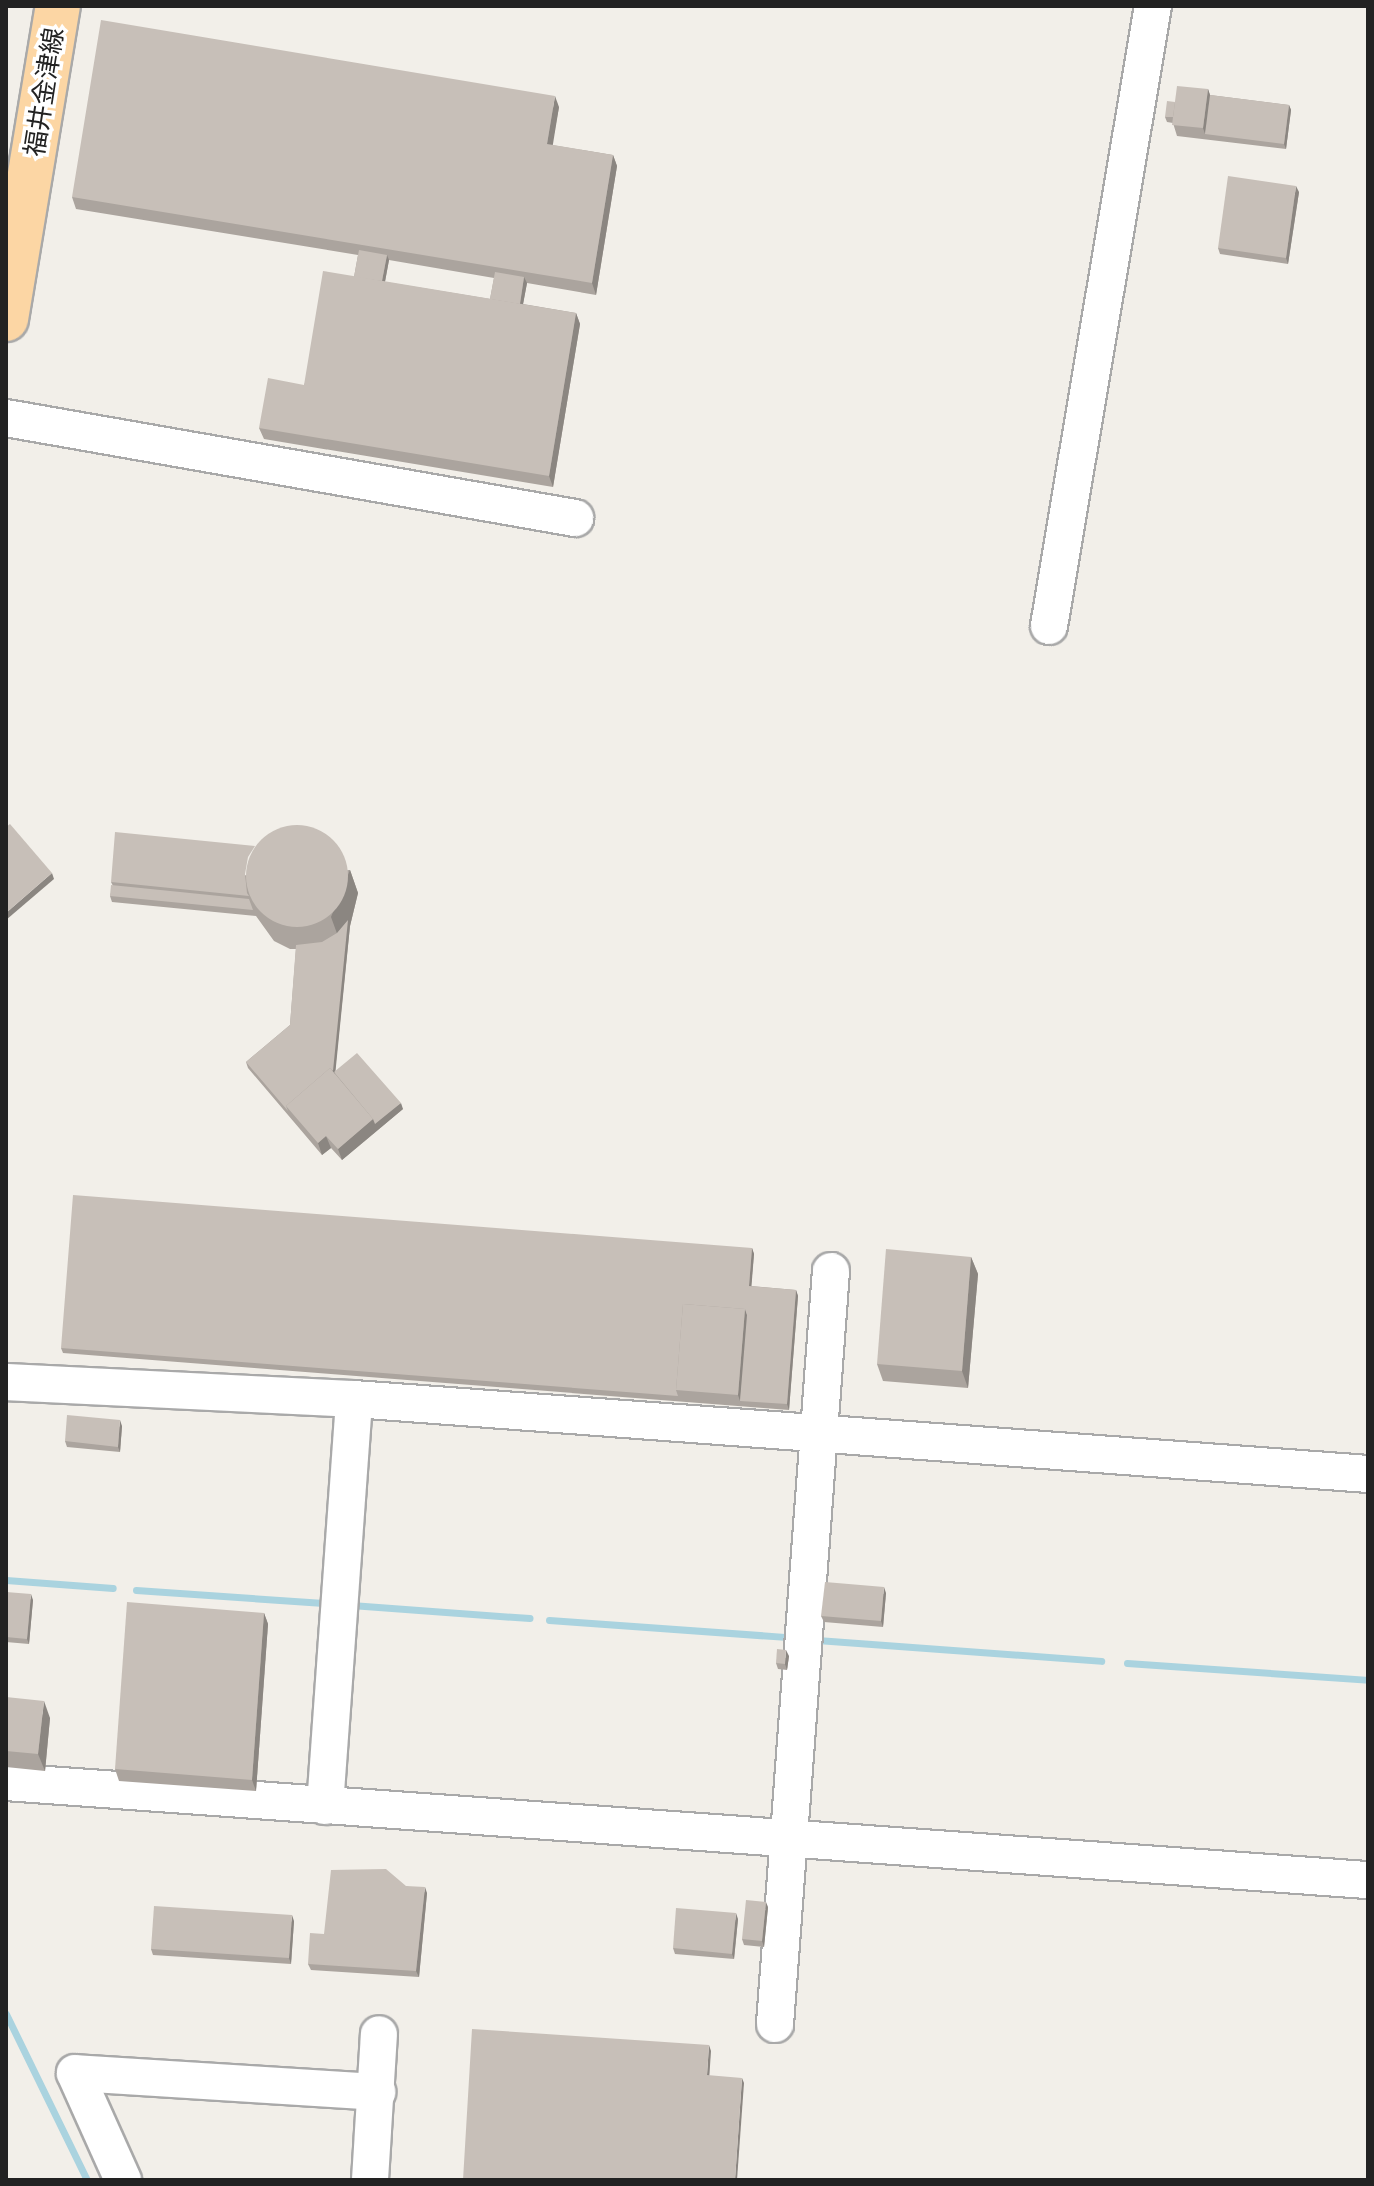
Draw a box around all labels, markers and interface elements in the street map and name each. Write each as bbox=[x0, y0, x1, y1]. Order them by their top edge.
street label: 福井金津線 bbox=[18, 25, 70, 159]

